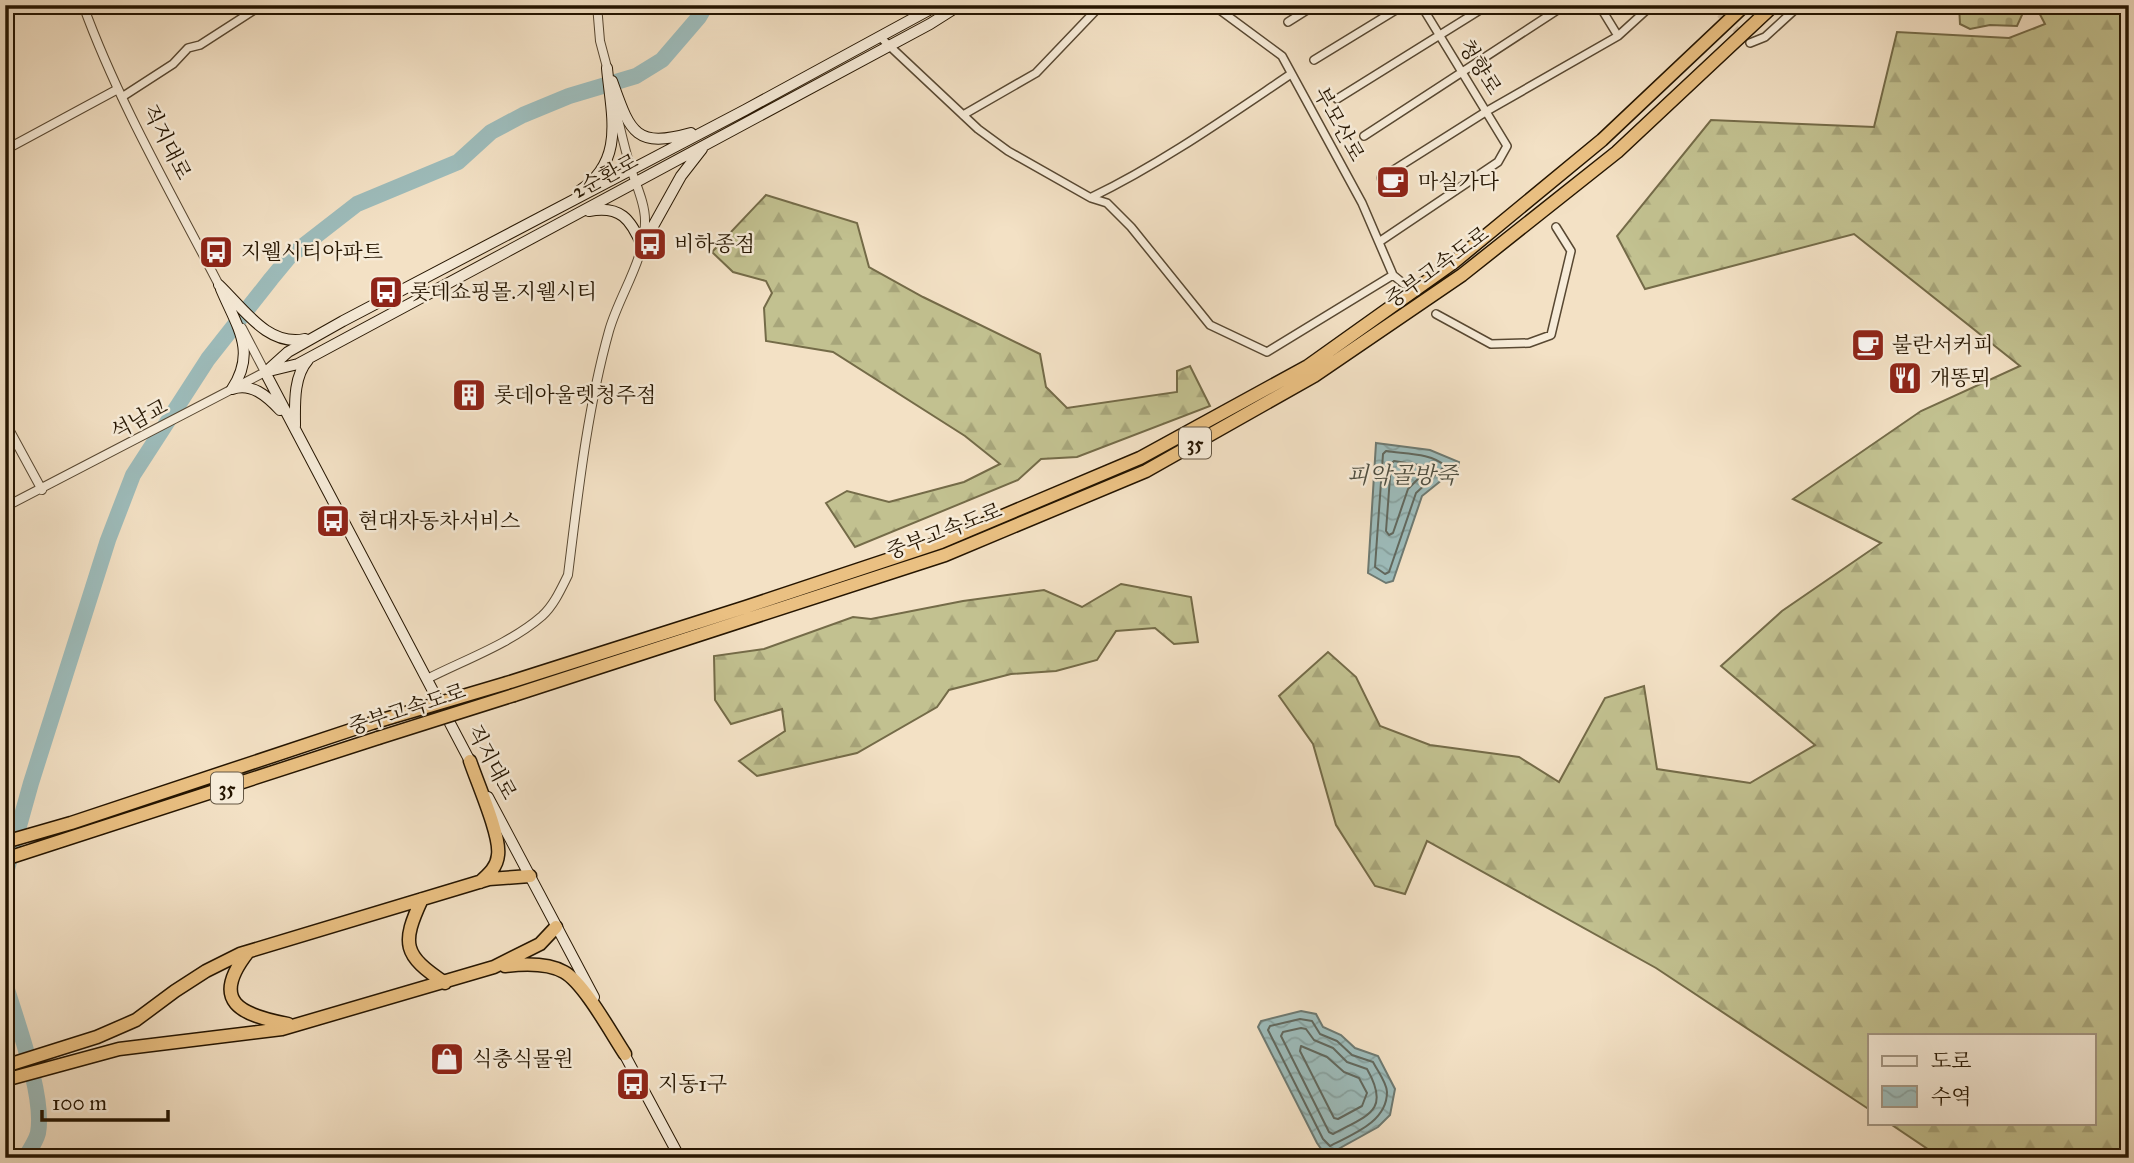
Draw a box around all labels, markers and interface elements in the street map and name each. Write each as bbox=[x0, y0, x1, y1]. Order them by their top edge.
street label: 청향로 bbox=[1453, 34, 1507, 100]
street label: 부모산로 bbox=[1308, 82, 1370, 166]
street label: 직지대로 bbox=[137, 100, 197, 184]
street label: 2순환로 bbox=[567, 148, 643, 204]
cafe icon: 마실가다 bbox=[1374, 163, 1412, 201]
place label: 마실가다 bbox=[1418, 169, 1500, 195]
street label: 중부고속도로 bbox=[1380, 221, 1494, 313]
bus stop icon: 비하종점 bbox=[631, 225, 669, 263]
place label: 비하종점 bbox=[674, 231, 755, 257]
bus stop icon: 지웰시티아파트 bbox=[197, 233, 235, 271]
place label: 지웰시티아파트 bbox=[241, 239, 383, 265]
bus stop icon: 롯데쇼핑몰.지웰시티 bbox=[367, 273, 405, 311]
place label: 롯데쇼핑몰.지웰시티 bbox=[410, 279, 597, 305]
cafe icon: 불란서커피 bbox=[1849, 326, 1887, 364]
place label: 불란서커피 bbox=[1892, 332, 1993, 358]
restaurant icon: 개똥뫼 bbox=[1886, 359, 1924, 397]
place label: 개똥뫼 bbox=[1930, 365, 1991, 391]
building icon: 롯데아울렛청주점 bbox=[450, 376, 488, 414]
place label: 롯데아울렛청주점 bbox=[494, 382, 656, 408]
street label: 석남교 bbox=[106, 393, 172, 445]
road number: 35 bbox=[1179, 428, 1211, 458]
water label: 피악골방죽 bbox=[1346, 461, 1459, 489]
street label: 중부고속도로 bbox=[883, 497, 1005, 565]
bus stop icon: 현대자동차서비스 bbox=[314, 502, 352, 540]
place label: 현대자동차서비스 bbox=[358, 508, 520, 534]
street label: 중부고속도로 bbox=[345, 678, 469, 740]
street label: 직지대로 bbox=[461, 720, 523, 804]
road number: 35 bbox=[211, 772, 243, 804]
legend bbox=[1868, 1034, 2096, 1124]
shop icon: 식충식물원 bbox=[428, 1040, 466, 1078]
place label: 식충식물원 bbox=[472, 1046, 573, 1072]
text: 도로 bbox=[1931, 1048, 1972, 1074]
bus stop icon: 지동1구 bbox=[614, 1065, 652, 1103]
place label: 지동1구 bbox=[658, 1071, 727, 1097]
scale bar bbox=[42, 1079, 168, 1123]
text: 수역 bbox=[1931, 1084, 1972, 1110]
text: 100 m bbox=[52, 1090, 107, 1116]

